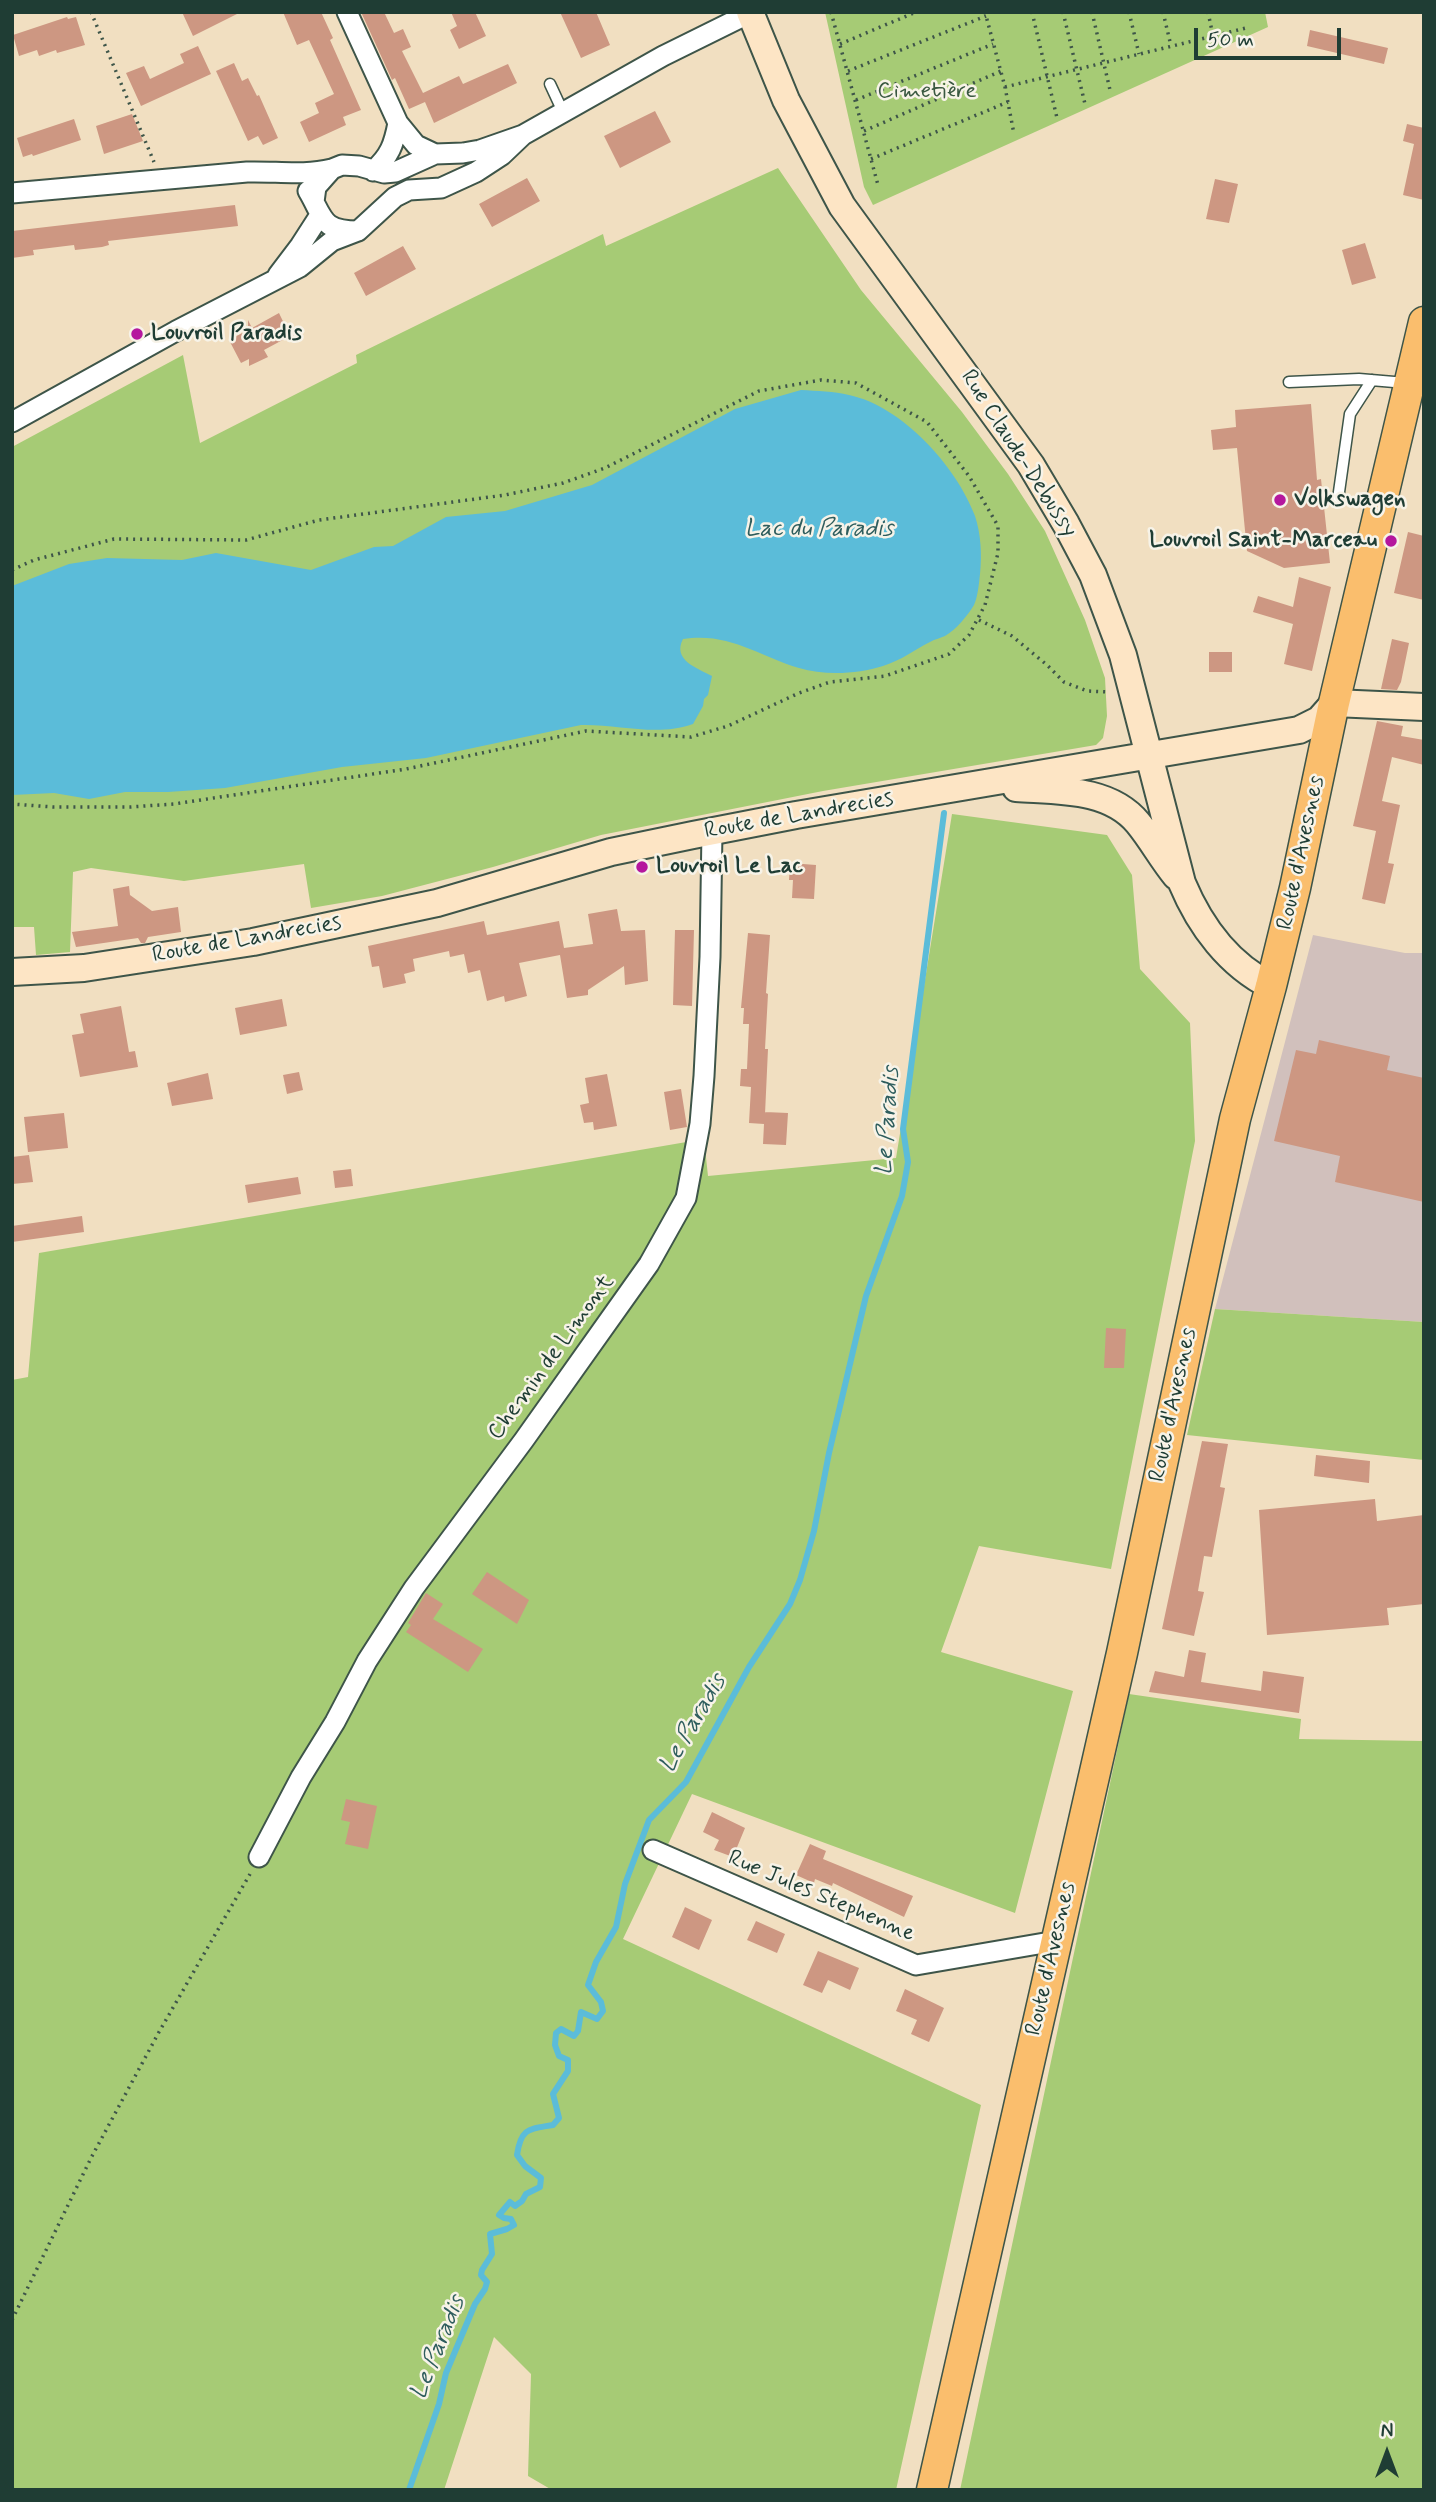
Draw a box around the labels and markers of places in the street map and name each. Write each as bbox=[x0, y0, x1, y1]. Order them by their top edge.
place label: Louvroil Paradis bbox=[151, 320, 302, 348]
marker: Louvroil Paradis bbox=[129, 326, 145, 342]
place label: Volkswagen bbox=[1294, 486, 1406, 514]
marker: Volkswagen bbox=[1272, 492, 1288, 508]
place label: Louvroil Saint-Marceau bbox=[1149, 527, 1377, 555]
marker: Louvroil Saint-Marceau bbox=[1383, 533, 1399, 549]
place label: Louvroil Le Lac bbox=[656, 853, 803, 881]
marker: Louvroil Le Lac bbox=[634, 859, 650, 875]

